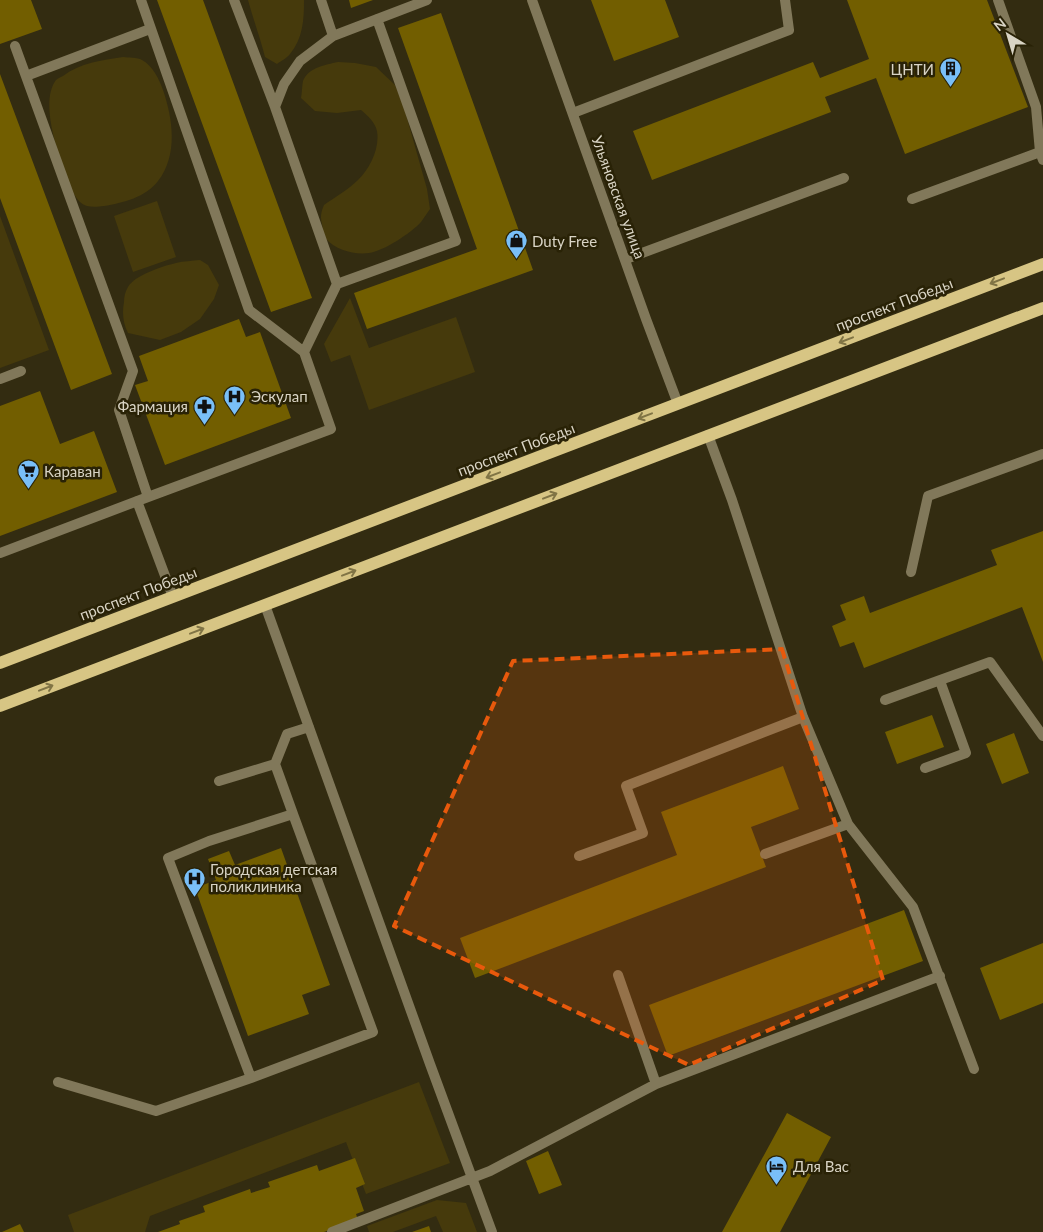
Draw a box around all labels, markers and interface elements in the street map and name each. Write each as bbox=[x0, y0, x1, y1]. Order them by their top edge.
north arrow bbox=[983, 10, 1033, 60]
text: N bbox=[990, 14, 1009, 34]
building icon: ЦНТИ bbox=[938, 57, 962, 88]
place label: ЦНТИ bbox=[891, 60, 934, 78]
street label: Ульяновская улица bbox=[588, 133, 650, 261]
shop icon: Duty Free bbox=[504, 229, 528, 260]
place label: Duty Free bbox=[532, 232, 597, 250]
street label: проспект Победы bbox=[833, 273, 955, 335]
one-way arrow bbox=[990, 278, 1005, 287]
one-way arrow bbox=[839, 335, 854, 345]
hospital icon: Эскулап bbox=[223, 384, 247, 415]
place label: Эскулап bbox=[251, 387, 308, 405]
pharmacy icon: Фармация bbox=[192, 394, 216, 425]
place label: Фармация bbox=[117, 397, 188, 415]
one-way arrow bbox=[638, 412, 653, 421]
street label: проспект Победы bbox=[455, 418, 577, 480]
supermarket icon: Караван bbox=[16, 459, 40, 490]
place label: Караван bbox=[44, 462, 101, 480]
one-way arrow bbox=[486, 470, 501, 480]
one-way arrow bbox=[542, 491, 557, 500]
street label: проспект Победы bbox=[77, 562, 199, 624]
one-way arrow bbox=[341, 567, 356, 577]
one-way arrow bbox=[190, 625, 205, 634]
one-way arrow bbox=[38, 683, 53, 692]
place label: Городская детская поликлиника bbox=[210, 860, 337, 895]
hospital icon: Городская детская поликлиника bbox=[182, 866, 206, 897]
hotel icon: Для Вас bbox=[765, 1154, 789, 1185]
place label: Для Вас bbox=[793, 1157, 849, 1175]

